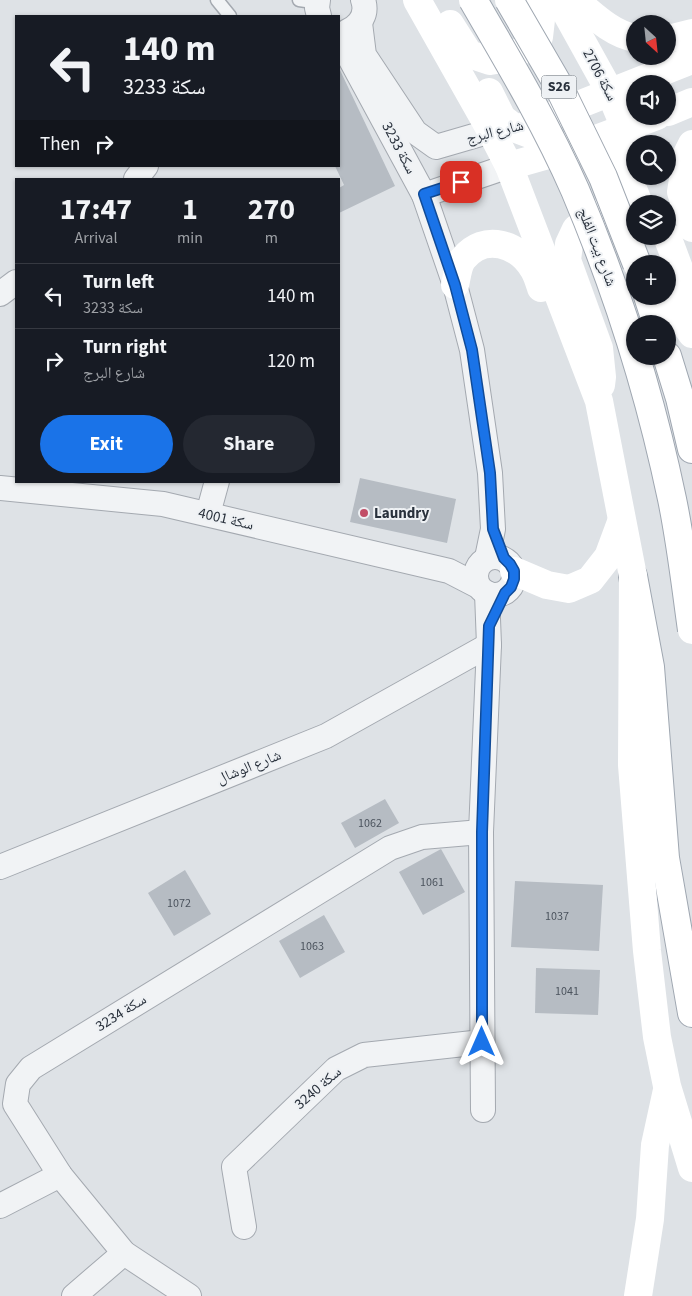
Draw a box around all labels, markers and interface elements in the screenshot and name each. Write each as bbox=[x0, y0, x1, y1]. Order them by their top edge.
north arrow bbox=[626, 15, 676, 65]
map controls bbox=[626, 15, 676, 365]
text: 140 m bbox=[123, 24, 215, 74]
icon: left bbox=[40, 35, 105, 100]
street label: سكة 2706 bbox=[577, 45, 623, 105]
text: سكة 3233 bbox=[123, 71, 206, 103]
road number: S26 bbox=[542, 75, 576, 98]
button: sound bbox=[626, 75, 676, 125]
street label: شارع البرج bbox=[464, 115, 526, 149]
street label: سكة 3233 bbox=[376, 118, 422, 178]
icon: right bbox=[90, 130, 118, 158]
text: Then bbox=[40, 131, 80, 158]
button: search bbox=[626, 135, 676, 185]
pin bbox=[440, 161, 482, 203]
icon: arrive bbox=[447, 168, 475, 196]
text: 17:47 bbox=[60, 188, 132, 231]
text: 1 bbox=[182, 188, 198, 231]
text: 270 bbox=[248, 188, 295, 231]
button: layers bbox=[626, 195, 676, 245]
street label: شارع بيت الفلج bbox=[572, 205, 622, 289]
text: Arrival bbox=[74, 227, 117, 249]
text: min bbox=[177, 227, 203, 249]
text: m bbox=[265, 227, 278, 249]
button: + bbox=[626, 255, 676, 305]
text: Turn left bbox=[83, 269, 154, 296]
icon: left bbox=[40, 282, 68, 310]
text: 140 m bbox=[267, 283, 315, 310]
text: سكة 3233 bbox=[83, 297, 143, 319]
button: − bbox=[626, 315, 676, 365]
text: Turn right bbox=[83, 334, 167, 361]
icon: right bbox=[40, 347, 68, 375]
text: 120 m bbox=[267, 348, 315, 375]
text: شارع البرج bbox=[83, 362, 145, 384]
button: Exit bbox=[40, 415, 173, 473]
button: Share bbox=[183, 415, 315, 473]
street label: سكة 4001 bbox=[196, 502, 256, 536]
place label: Laundry bbox=[374, 503, 429, 524]
marker: Laundry bbox=[358, 507, 370, 519]
street label: شارع الوشال bbox=[214, 745, 285, 789]
house number: 1062 bbox=[358, 815, 382, 832]
house number: 1061 bbox=[420, 874, 444, 891]
house number: 1072 bbox=[167, 895, 191, 912]
house number: 1037 bbox=[545, 908, 569, 925]
house number: 1063 bbox=[300, 938, 324, 955]
house number: 1041 bbox=[555, 983, 579, 1000]
street label: سكة 3234 bbox=[92, 989, 151, 1037]
position arrow bbox=[455, 1015, 507, 1067]
street label: سكة 3240 bbox=[290, 1062, 346, 1114]

